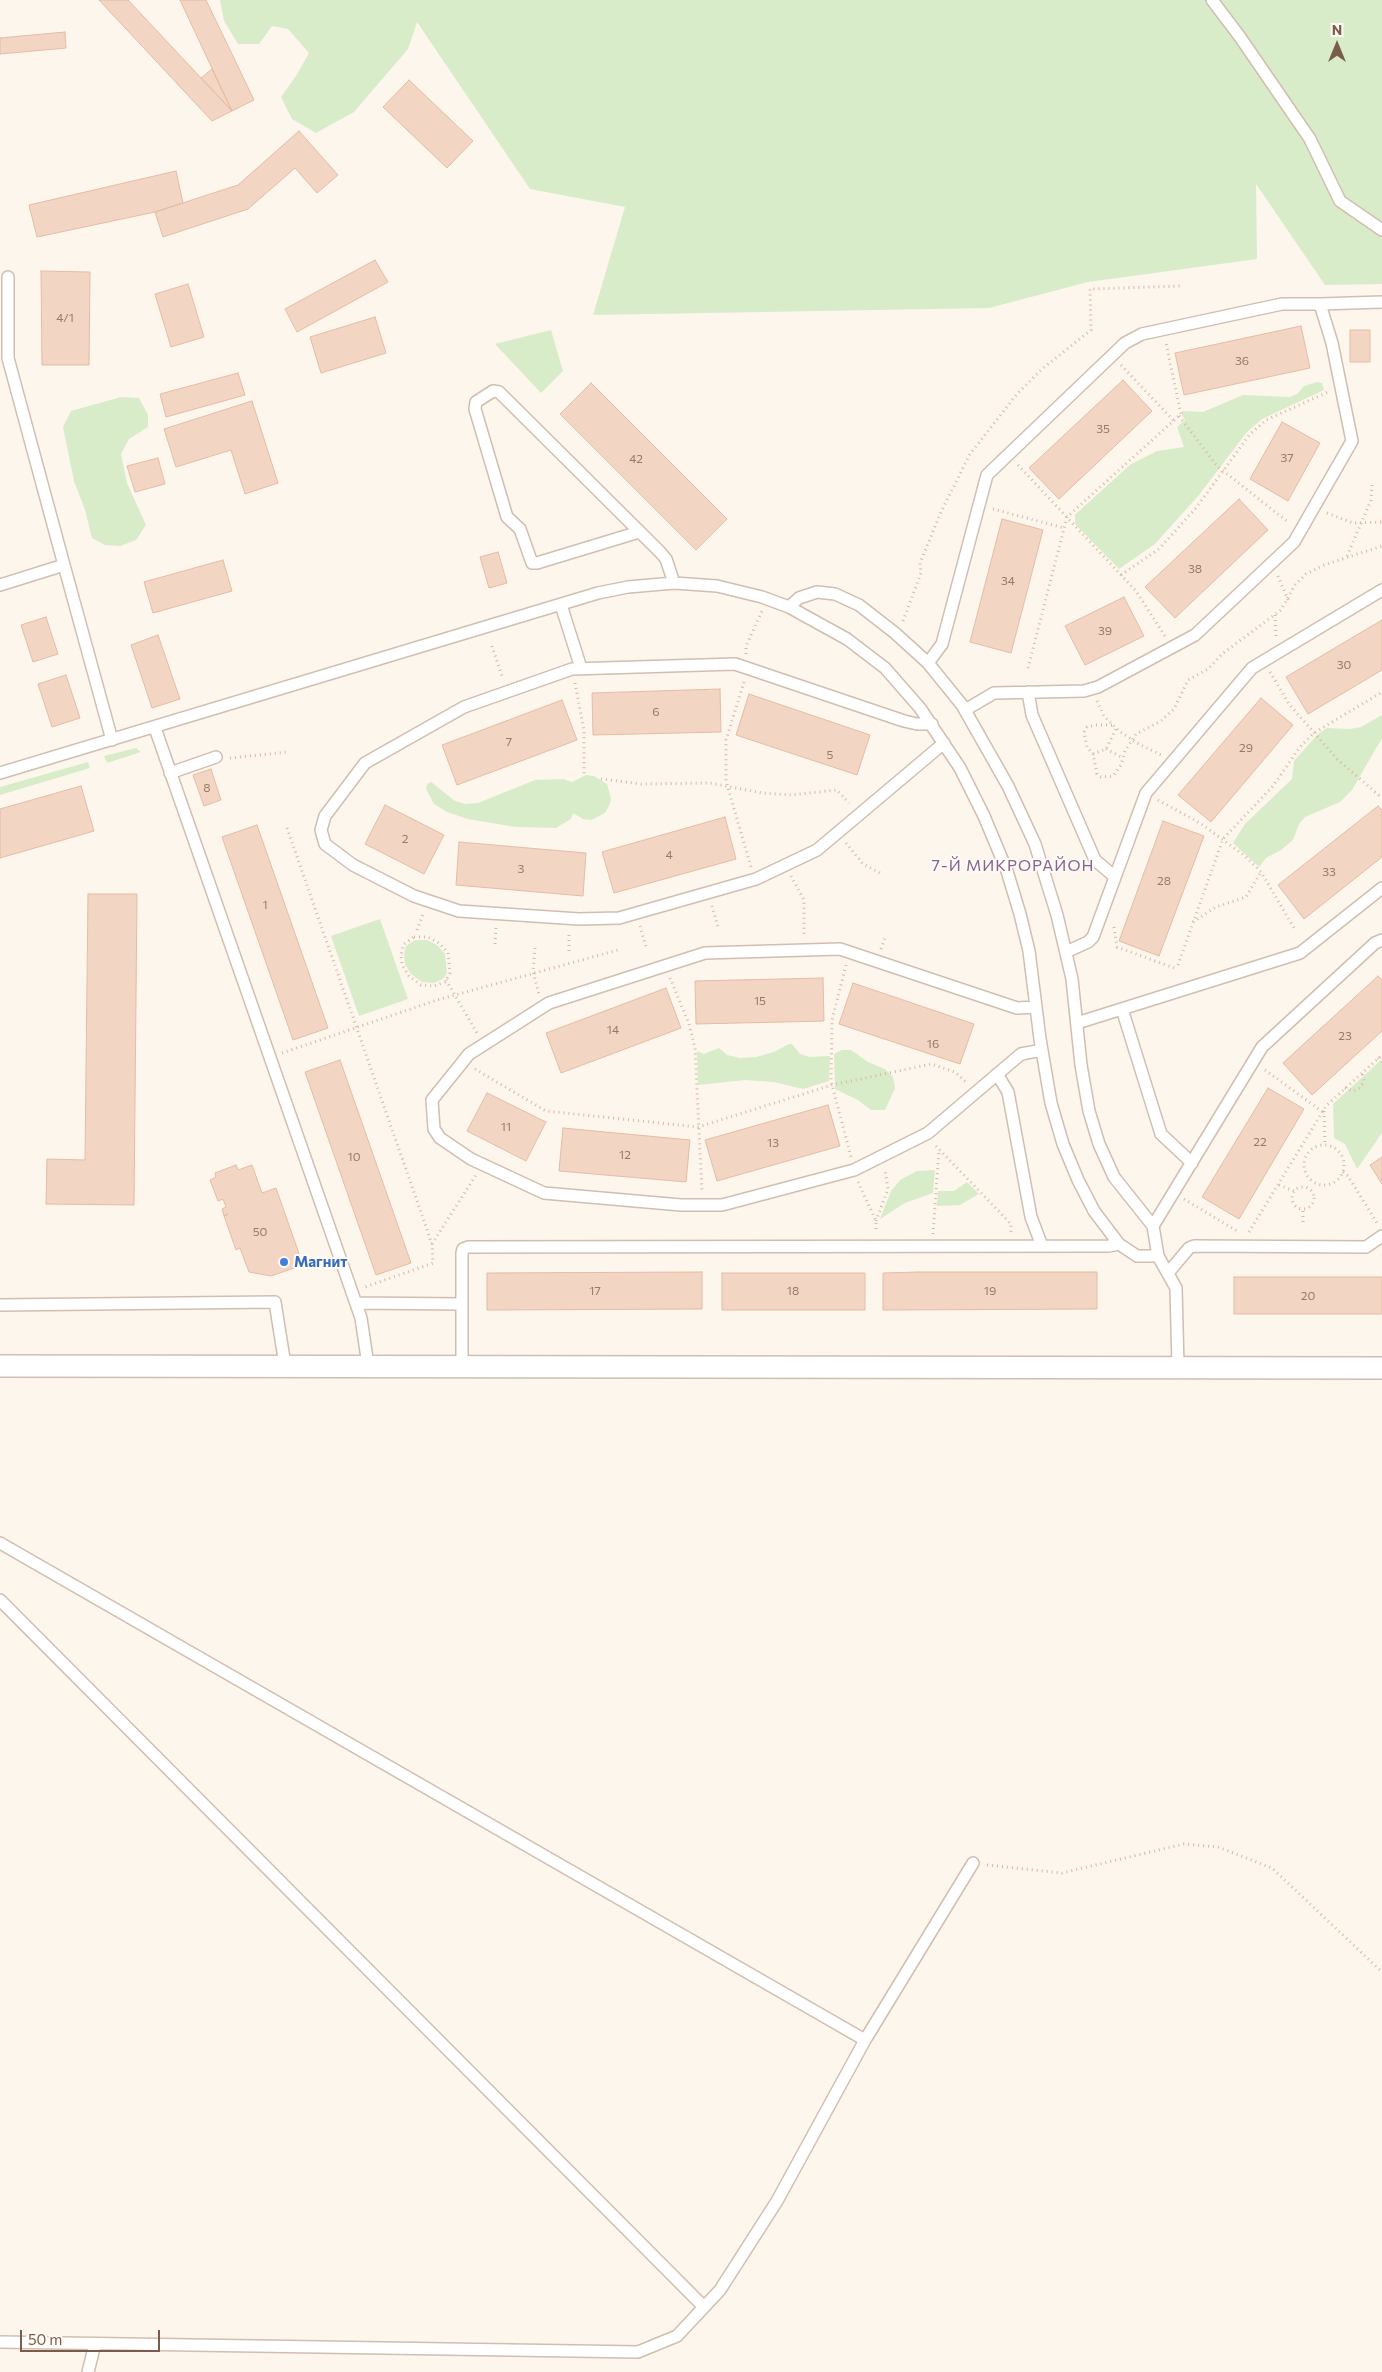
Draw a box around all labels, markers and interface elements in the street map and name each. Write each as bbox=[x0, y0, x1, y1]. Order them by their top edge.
north arrow bbox=[1312, 20, 1362, 70]
text: N bbox=[1332, 21, 1342, 38]
house number: 4/1 bbox=[56, 311, 74, 325]
house number: 36 bbox=[1235, 354, 1249, 368]
house number: 35 bbox=[1096, 422, 1110, 436]
house number: 37 bbox=[1280, 451, 1294, 465]
house number: 42 bbox=[629, 452, 643, 466]
house number: 38 bbox=[1188, 562, 1202, 576]
house number: 34 bbox=[1001, 574, 1015, 588]
house number: 39 bbox=[1098, 624, 1112, 638]
house number: 30 bbox=[1337, 658, 1351, 672]
house number: 6 bbox=[652, 705, 660, 719]
house number: 7 bbox=[506, 735, 512, 749]
house number: 29 bbox=[1239, 741, 1253, 755]
house number: 5 bbox=[827, 748, 833, 762]
house number: 8 bbox=[203, 781, 211, 795]
house number: 2 bbox=[402, 832, 408, 846]
house number: 4 bbox=[665, 848, 673, 862]
district label: 7-Й МИКРОРАЙОН bbox=[930, 856, 1096, 876]
house number: 3 bbox=[518, 862, 524, 876]
house number: 33 bbox=[1322, 865, 1336, 879]
house number: 28 bbox=[1157, 874, 1171, 888]
house number: 1 bbox=[262, 898, 268, 912]
house number: 15 bbox=[754, 994, 766, 1008]
house number: 14 bbox=[607, 1023, 619, 1037]
house number: 23 bbox=[1338, 1029, 1352, 1043]
house number: 16 bbox=[927, 1037, 939, 1051]
house number: 11 bbox=[501, 1120, 511, 1134]
house number: 22 bbox=[1253, 1135, 1267, 1149]
house number: 13 bbox=[767, 1136, 779, 1150]
house number: 12 bbox=[619, 1148, 631, 1162]
house number: 10 bbox=[348, 1150, 360, 1164]
house number: 50 bbox=[253, 1225, 267, 1239]
place label: Магнит bbox=[294, 1253, 347, 1271]
marker: Магнит bbox=[278, 1256, 290, 1268]
house number: 17 bbox=[589, 1284, 601, 1298]
house number: 18 bbox=[787, 1284, 799, 1298]
house number: 19 bbox=[984, 1284, 996, 1298]
house number: 20 bbox=[1301, 1289, 1315, 1303]
scale bar bbox=[22, 2320, 162, 2352]
text: 50 m bbox=[28, 2330, 62, 2348]

